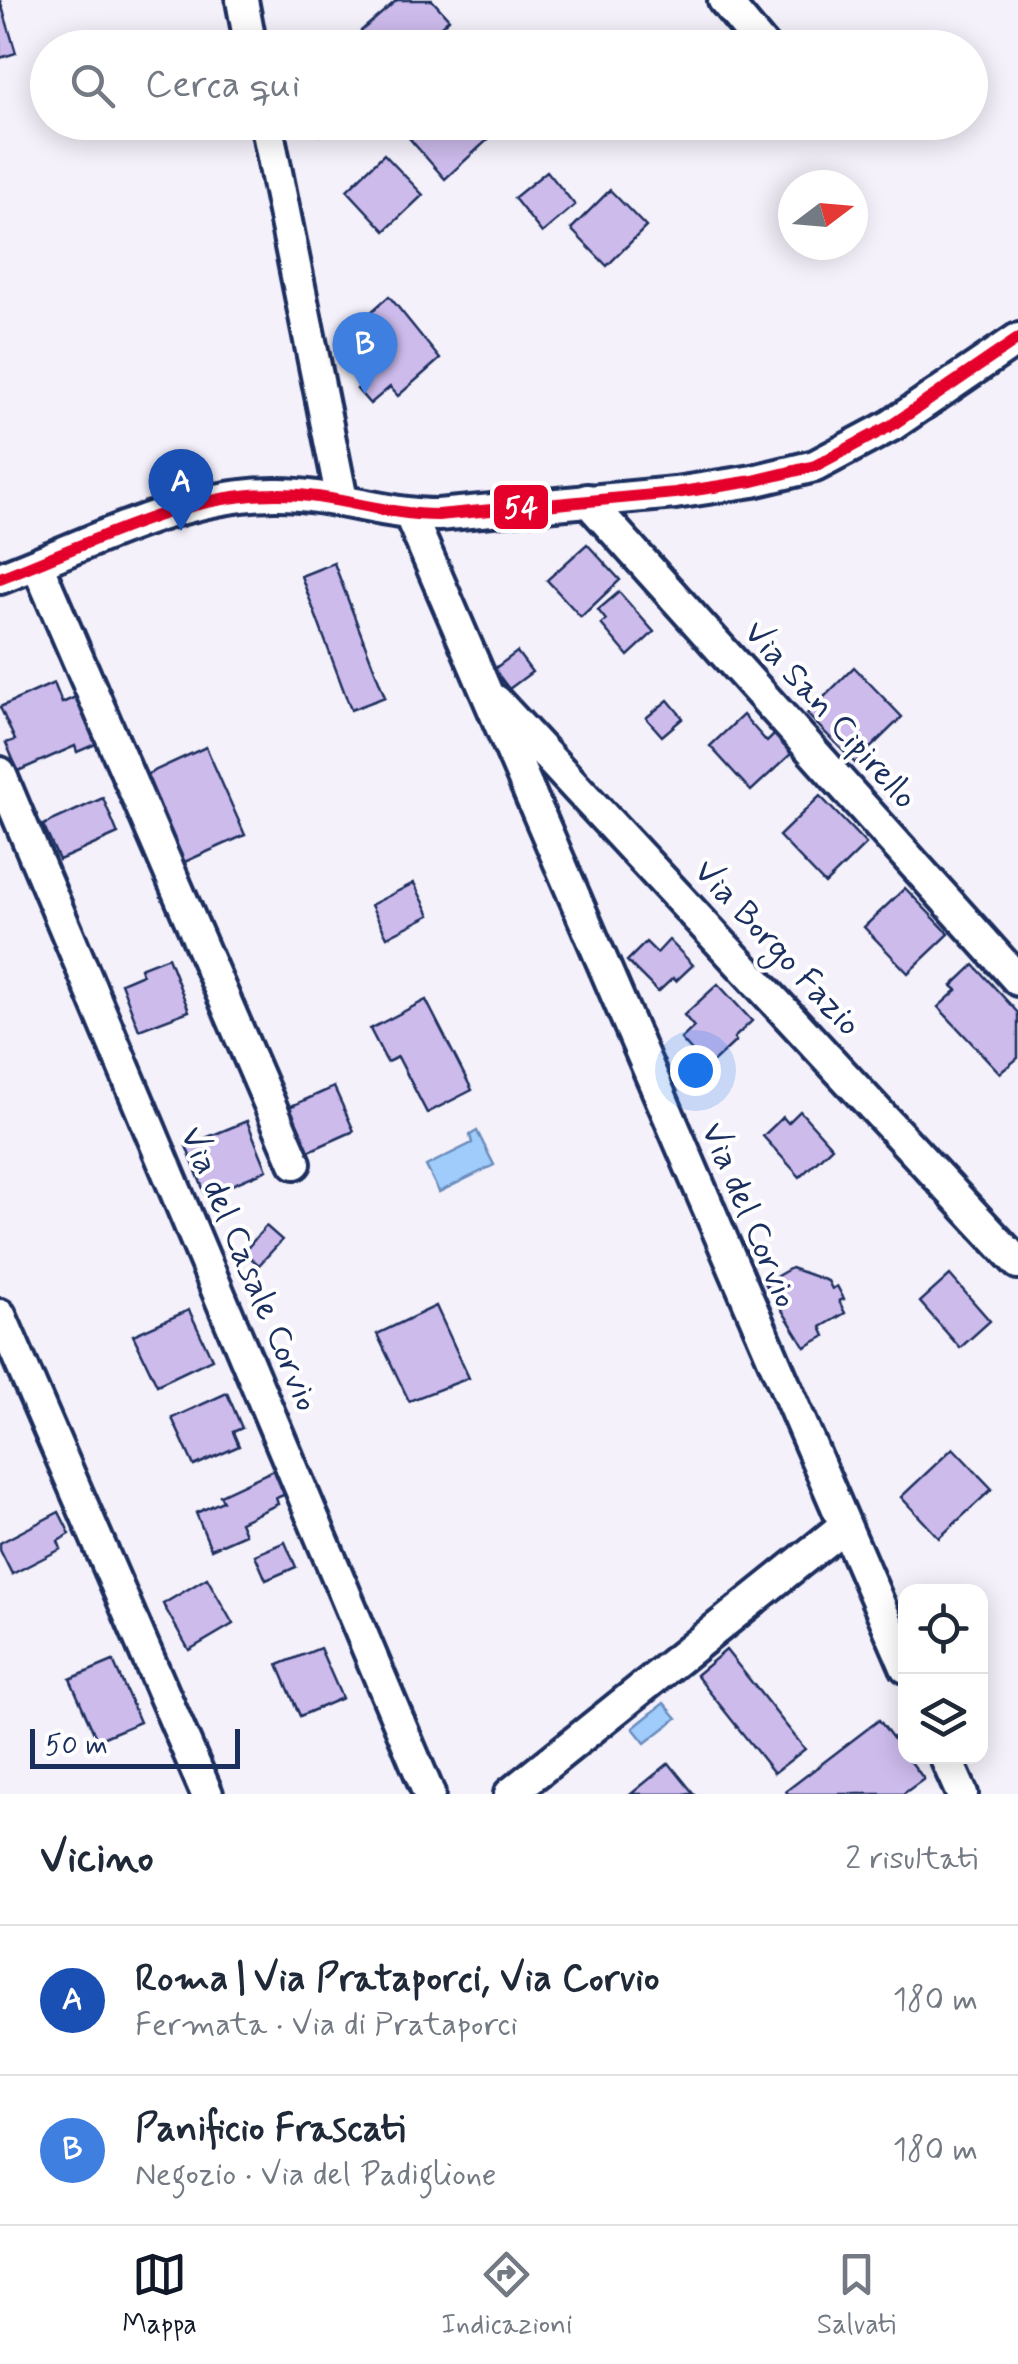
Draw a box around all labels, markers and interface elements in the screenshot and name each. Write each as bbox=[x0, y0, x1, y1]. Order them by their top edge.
search box bbox=[30, 30, 988, 140]
icon: search bbox=[65, 58, 120, 113]
text: Cerca qui bbox=[145, 61, 300, 110]
north arrow bbox=[778, 170, 868, 260]
pin: B bbox=[332, 312, 398, 394]
pin: A bbox=[148, 448, 214, 531]
line badge: 54 bbox=[492, 483, 550, 531]
text: 54 bbox=[504, 491, 538, 528]
street label: Via San Cipirello bbox=[733, 611, 927, 819]
street label: Via Borgo Fazio bbox=[681, 849, 871, 1049]
your location bbox=[670, 1045, 721, 1096]
street label: Via del Corvio bbox=[689, 1115, 809, 1315]
street label: Via del Casale Corvio bbox=[168, 1120, 330, 1418]
map controls bbox=[898, 1584, 988, 1764]
button: locate bbox=[898, 1584, 988, 1674]
button: layers bbox=[898, 1674, 988, 1764]
scale bar bbox=[30, 1724, 240, 1768]
text: 50 m bbox=[45, 1728, 108, 1765]
text: Vicino bbox=[40, 1832, 154, 1887]
text: 2 risultati bbox=[845, 1838, 978, 1880]
text: Roma | Via Prataporci, Via Corvio bbox=[135, 1955, 659, 2004]
text: A bbox=[62, 1979, 83, 2021]
text: 180 m bbox=[893, 1979, 978, 2021]
text: Fermata · Via di Prataporci bbox=[135, 2004, 518, 2046]
text: Panificio Frascati bbox=[135, 2105, 405, 2154]
text: B bbox=[62, 2129, 83, 2171]
text: 180 m bbox=[893, 2129, 978, 2171]
text: Negozio · Via del Padiglione bbox=[135, 2154, 497, 2196]
tab: Mappa bbox=[122, 2247, 197, 2344]
tab: Indicazioni bbox=[441, 2247, 572, 2344]
tab: Salvati bbox=[817, 2247, 896, 2344]

